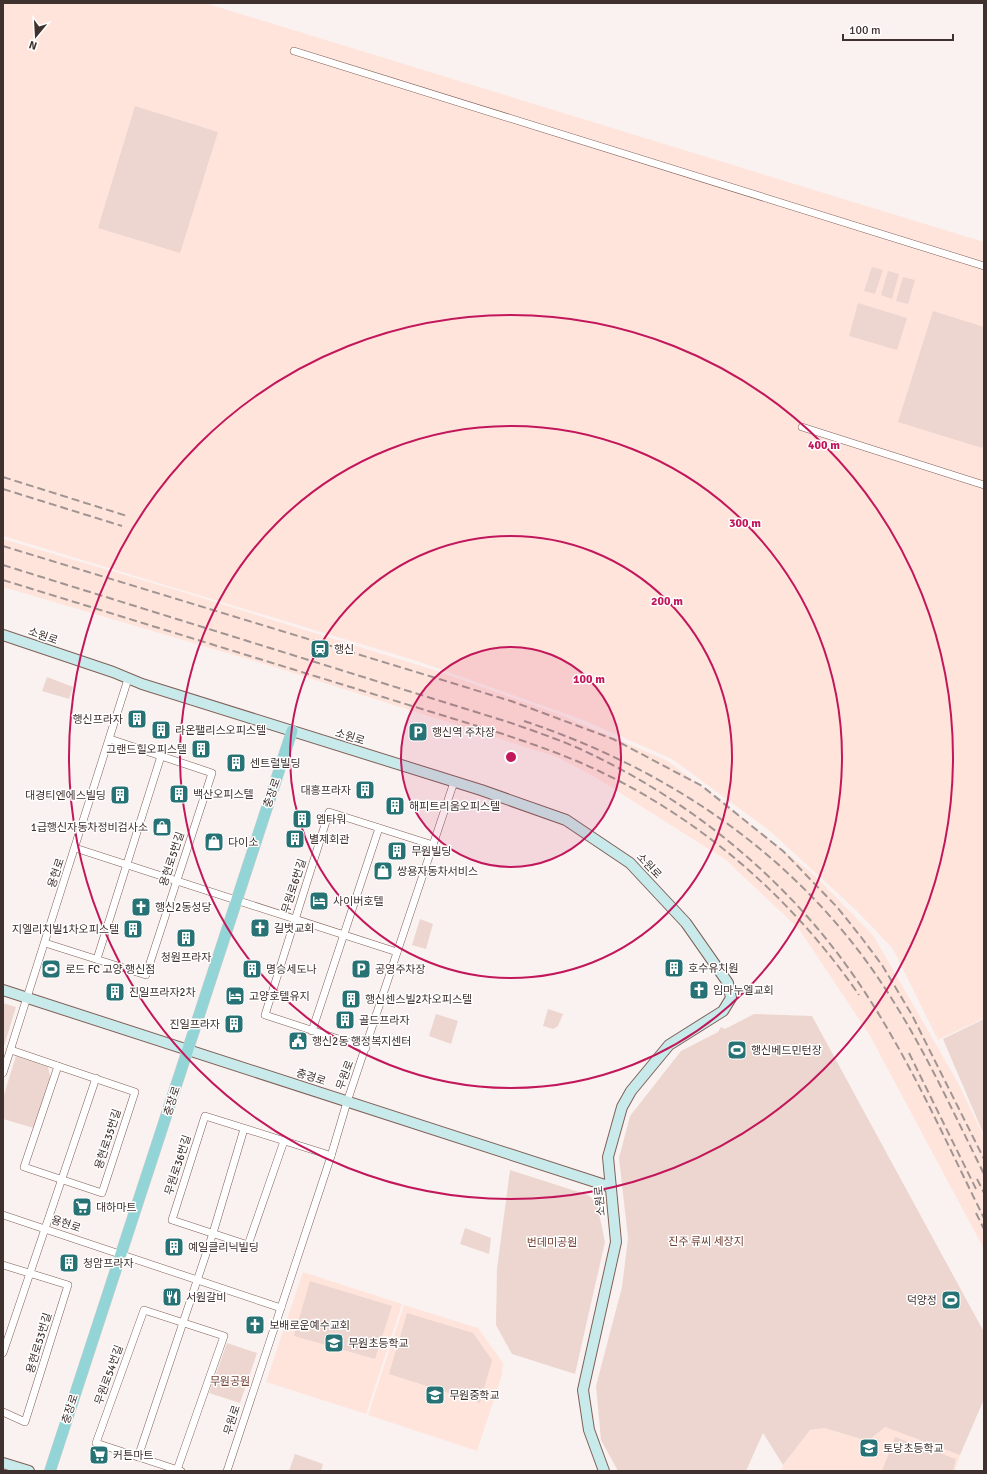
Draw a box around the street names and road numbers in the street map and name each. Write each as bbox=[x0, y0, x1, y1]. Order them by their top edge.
street label: 소원로 bbox=[27, 625, 59, 647]
street label: 소원로 bbox=[334, 726, 366, 748]
street label: 충장로 bbox=[261, 777, 283, 809]
street label: 용현로5번길 bbox=[157, 830, 187, 888]
street label: 소원로 bbox=[634, 851, 664, 881]
street label: 용현로 bbox=[45, 857, 67, 889]
street label: 무원로6번길 bbox=[279, 857, 309, 915]
street label: 무원로 bbox=[334, 1059, 356, 1091]
street label: 충경로 bbox=[295, 1066, 327, 1088]
street label: 충장로 bbox=[161, 1085, 183, 1117]
street label: 용현로35번길 bbox=[92, 1107, 124, 1171]
street label: 무원로36번길 bbox=[162, 1133, 194, 1197]
street label: 소원로 bbox=[592, 1185, 608, 1217]
street label: 용현로 bbox=[50, 1213, 82, 1235]
street label: 용현로53번길 bbox=[24, 1311, 54, 1375]
street label: 무원로54번길 bbox=[92, 1343, 126, 1407]
street label: 충장로 bbox=[59, 1393, 81, 1425]
street label: 무원로 bbox=[221, 1404, 243, 1436]

